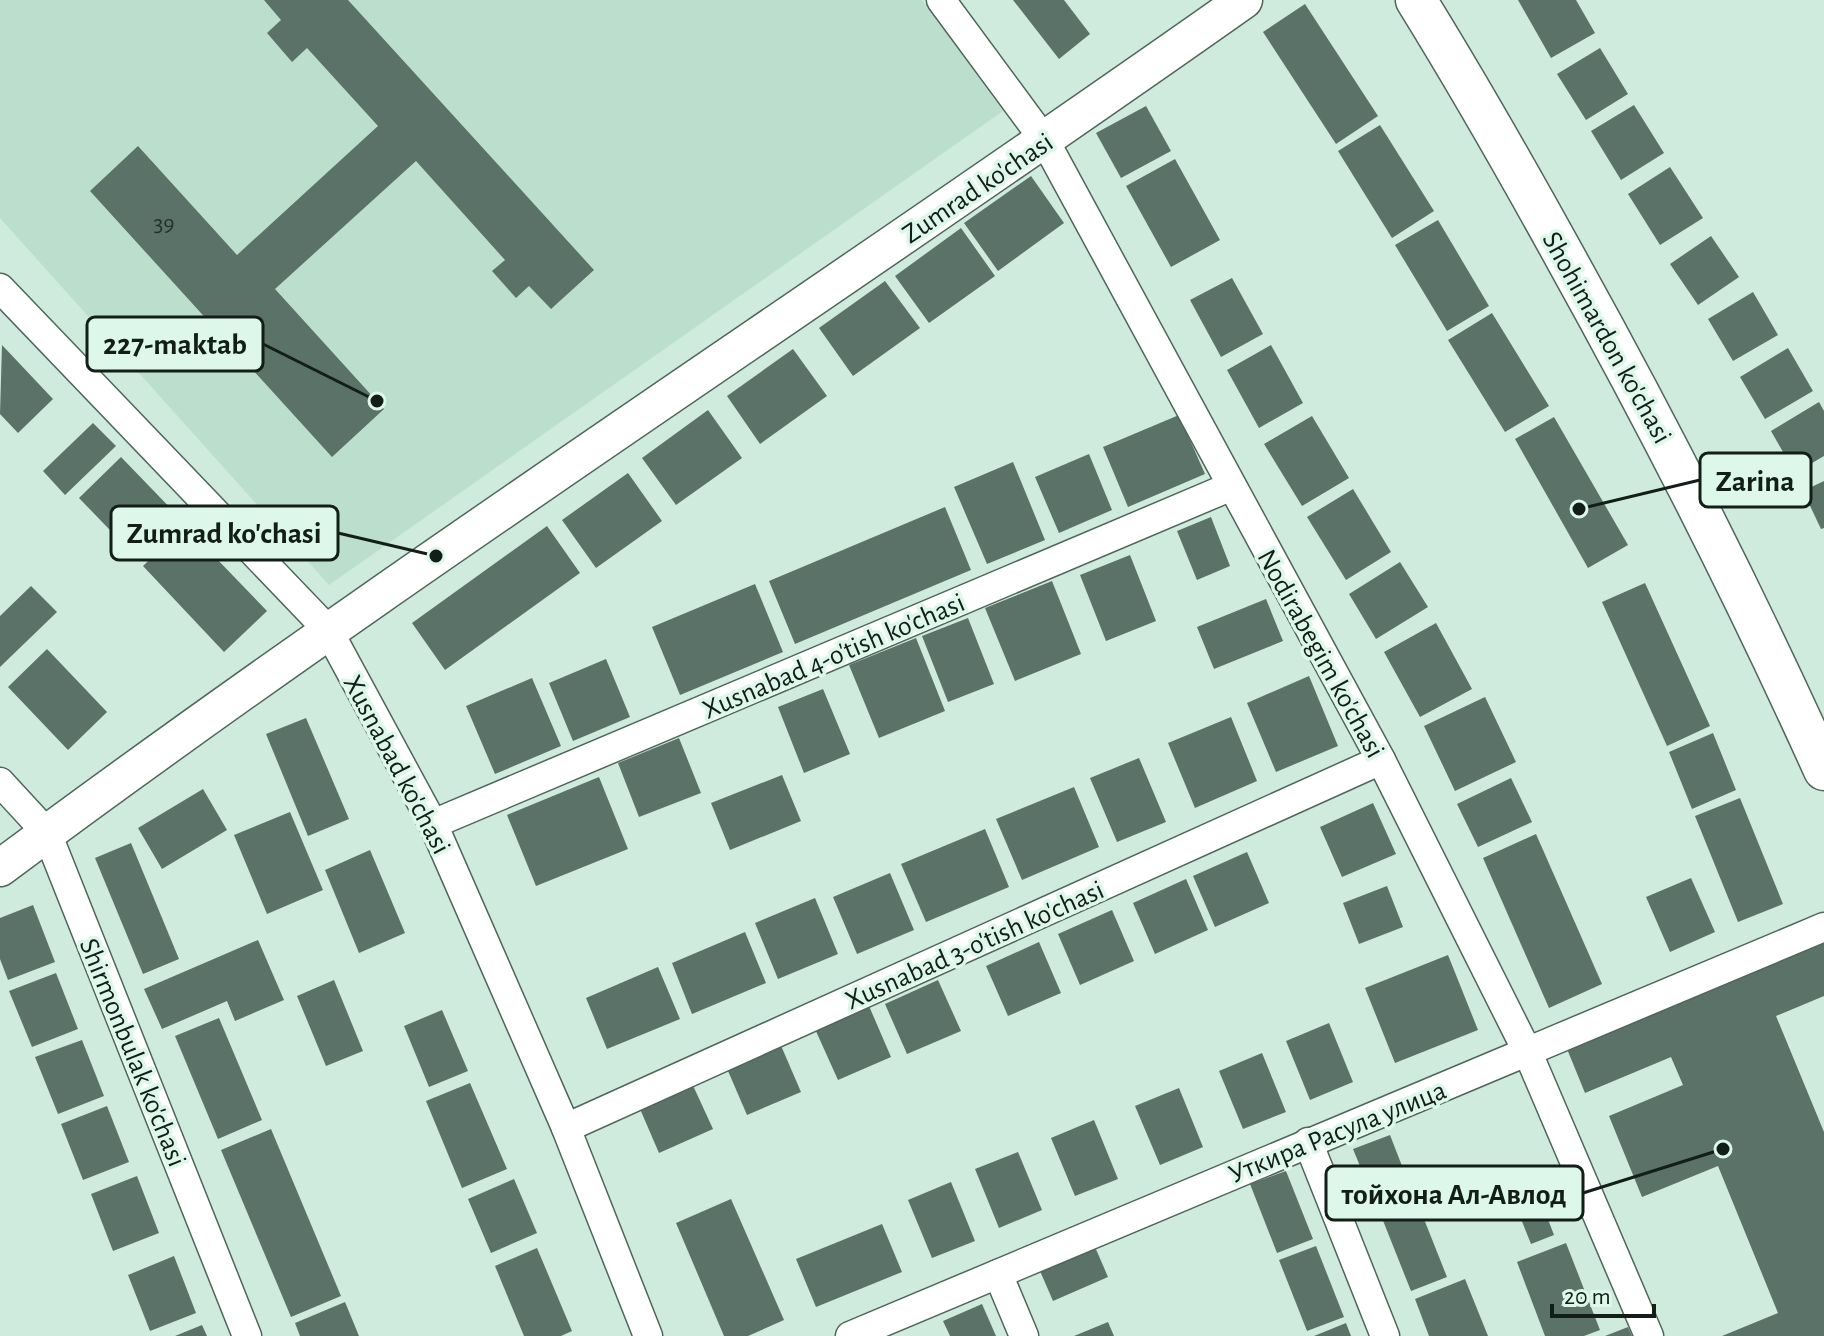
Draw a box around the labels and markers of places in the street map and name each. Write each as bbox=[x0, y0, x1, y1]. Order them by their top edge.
callout: 227-maktab bbox=[87, 317, 263, 371]
callout: Zarina bbox=[1700, 453, 1811, 507]
callout: Zumrad ko'chasi bbox=[111, 506, 338, 560]
callout: тойхона Ал-Авлод bbox=[1326, 1166, 1583, 1220]

